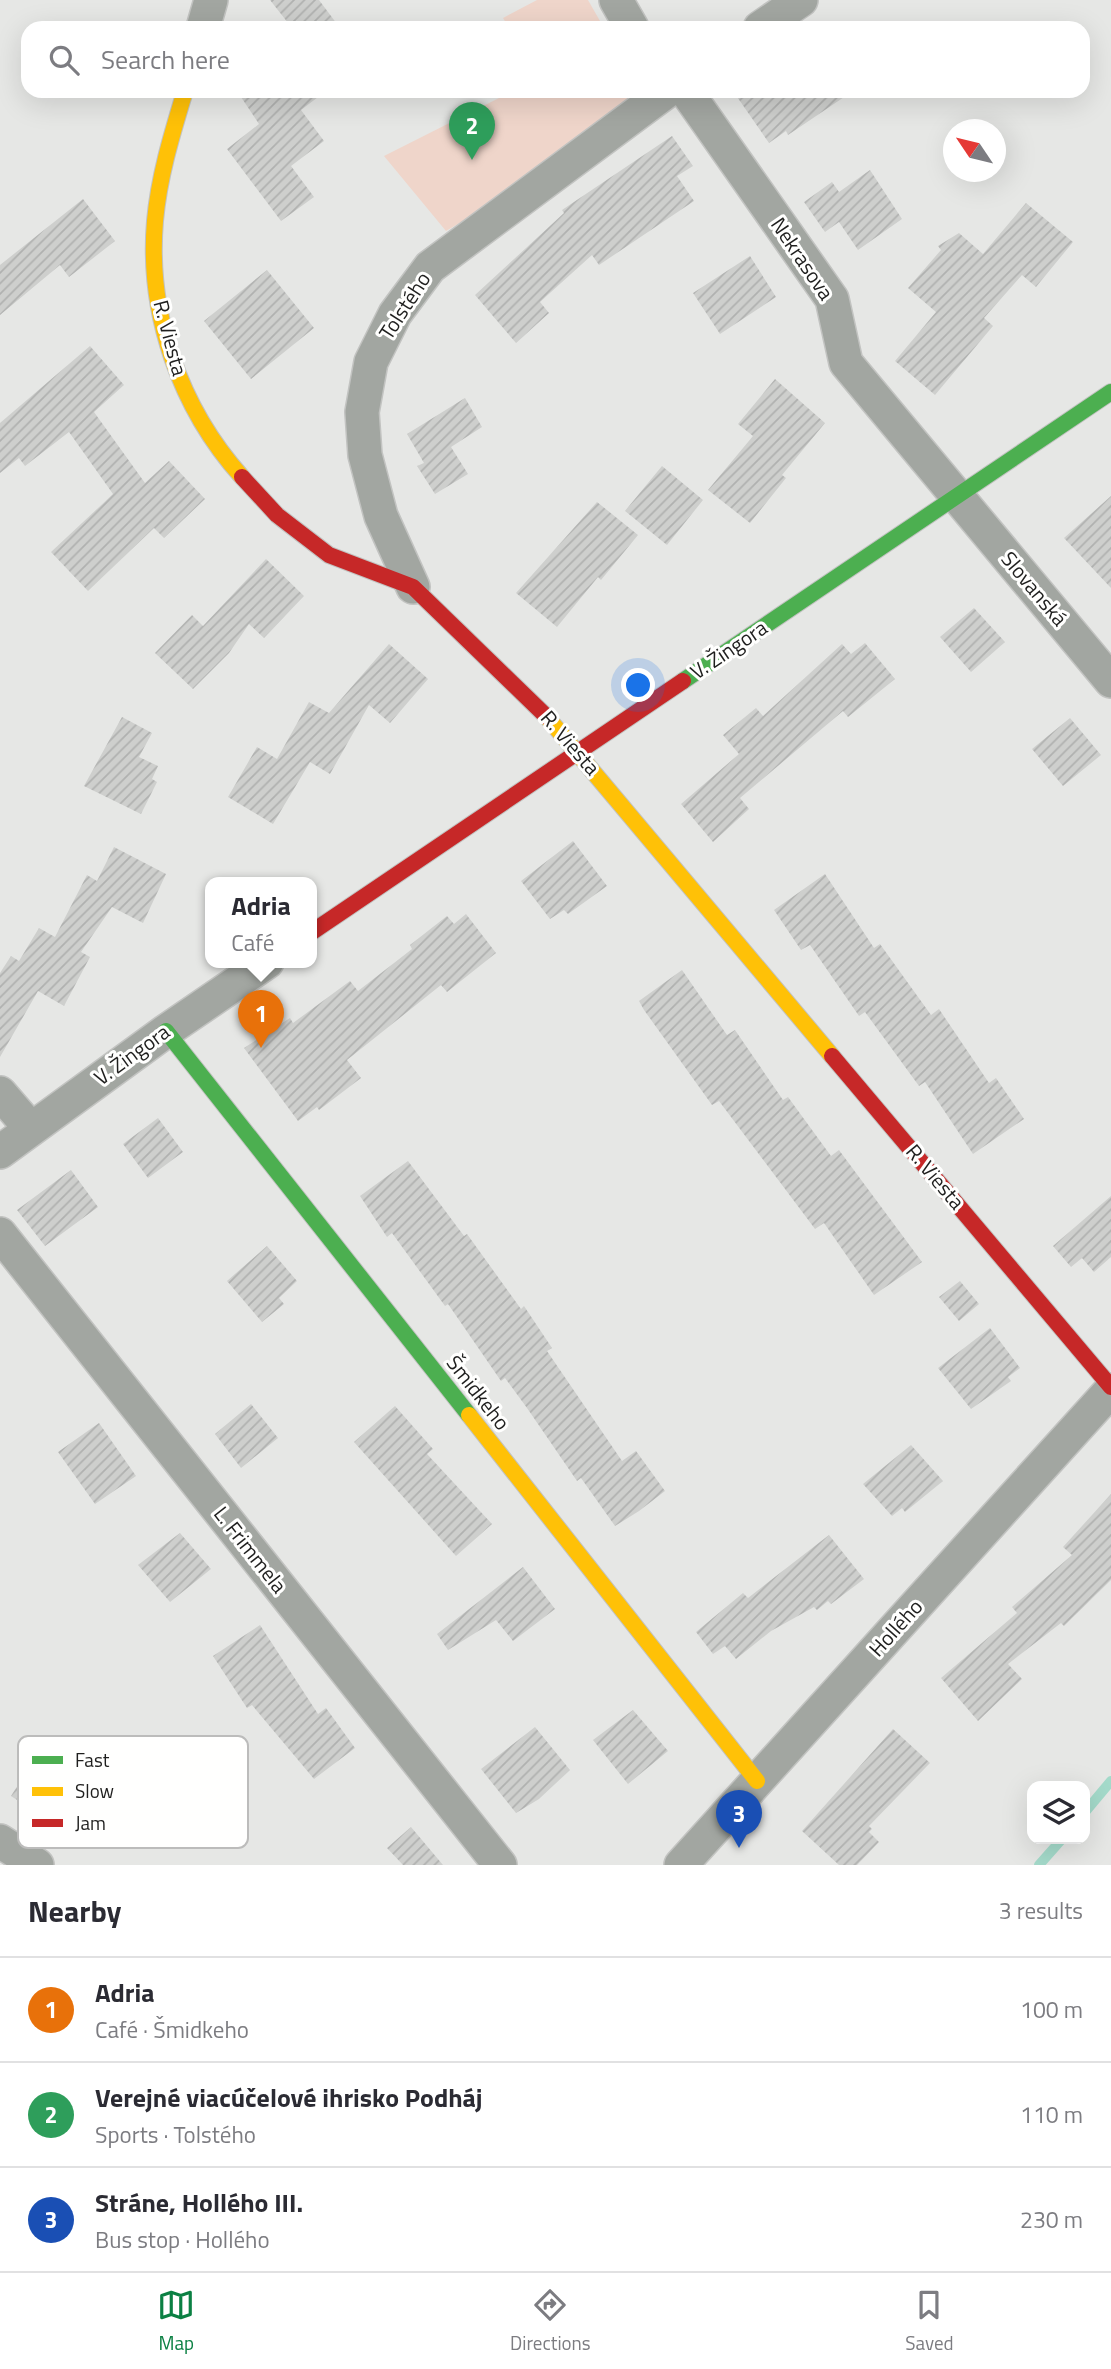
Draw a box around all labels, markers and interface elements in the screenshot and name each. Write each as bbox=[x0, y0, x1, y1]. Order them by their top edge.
search box bbox=[21, 21, 1090, 98]
text: Search here bbox=[101, 40, 230, 79]
icon: search bbox=[45, 41, 83, 79]
pin: 2 bbox=[449, 102, 495, 160]
north arrow bbox=[943, 119, 1006, 182]
street label: Nekrasova bbox=[763, 211, 843, 307]
street label: Tolstého bbox=[370, 265, 438, 346]
street label: R. Viesta bbox=[146, 296, 197, 380]
street label: Slovanská bbox=[994, 544, 1076, 633]
street label: V. Žingora bbox=[683, 611, 774, 687]
your location bbox=[621, 668, 655, 702]
street label: R. Viesta bbox=[533, 703, 608, 782]
popup bbox=[205, 877, 317, 968]
text: Adria bbox=[231, 886, 291, 925]
text: Café bbox=[231, 925, 274, 960]
pin: 1 bbox=[238, 990, 284, 1048]
street label: V. Žingora bbox=[87, 1015, 176, 1093]
street label: R. Viesta bbox=[899, 1137, 973, 1217]
street label: Šmidkeho bbox=[439, 1348, 518, 1437]
street label: L. Frimmela bbox=[207, 1499, 295, 1600]
street label: Hollého bbox=[861, 1591, 930, 1663]
legend bbox=[18, 1736, 248, 1848]
text: Fast bbox=[75, 1745, 110, 1774]
text: Slow bbox=[75, 1776, 114, 1805]
map controls bbox=[1027, 1781, 1090, 1844]
button: layers bbox=[1027, 1781, 1090, 1844]
pin: 3 bbox=[716, 1790, 762, 1848]
text: Jam bbox=[75, 1808, 106, 1837]
text: Nearby bbox=[28, 1888, 121, 1934]
text: 3 results bbox=[999, 1893, 1083, 1928]
text: Adria bbox=[95, 1973, 154, 2012]
text: 1 bbox=[45, 1992, 57, 2027]
text: 100 m bbox=[1020, 1992, 1083, 2027]
text: Café · Šmidkeho bbox=[95, 2012, 249, 2047]
text: Verejné viacúčelové ihrisko Podháj bbox=[95, 2078, 483, 2117]
text: 2 bbox=[45, 2097, 57, 2132]
text: 110 m bbox=[1020, 2097, 1083, 2132]
text: Sports · Tolstého bbox=[95, 2117, 256, 2152]
text: Stráne, Hollého III. bbox=[95, 2183, 303, 2222]
text: 3 bbox=[45, 2202, 57, 2237]
text: 230 m bbox=[1020, 2202, 1083, 2237]
text: Bus stop · Hollého bbox=[95, 2222, 270, 2257]
tab: Map bbox=[157, 2286, 195, 2357]
tab: Directions bbox=[510, 2286, 591, 2357]
tab: Saved bbox=[905, 2286, 954, 2357]

